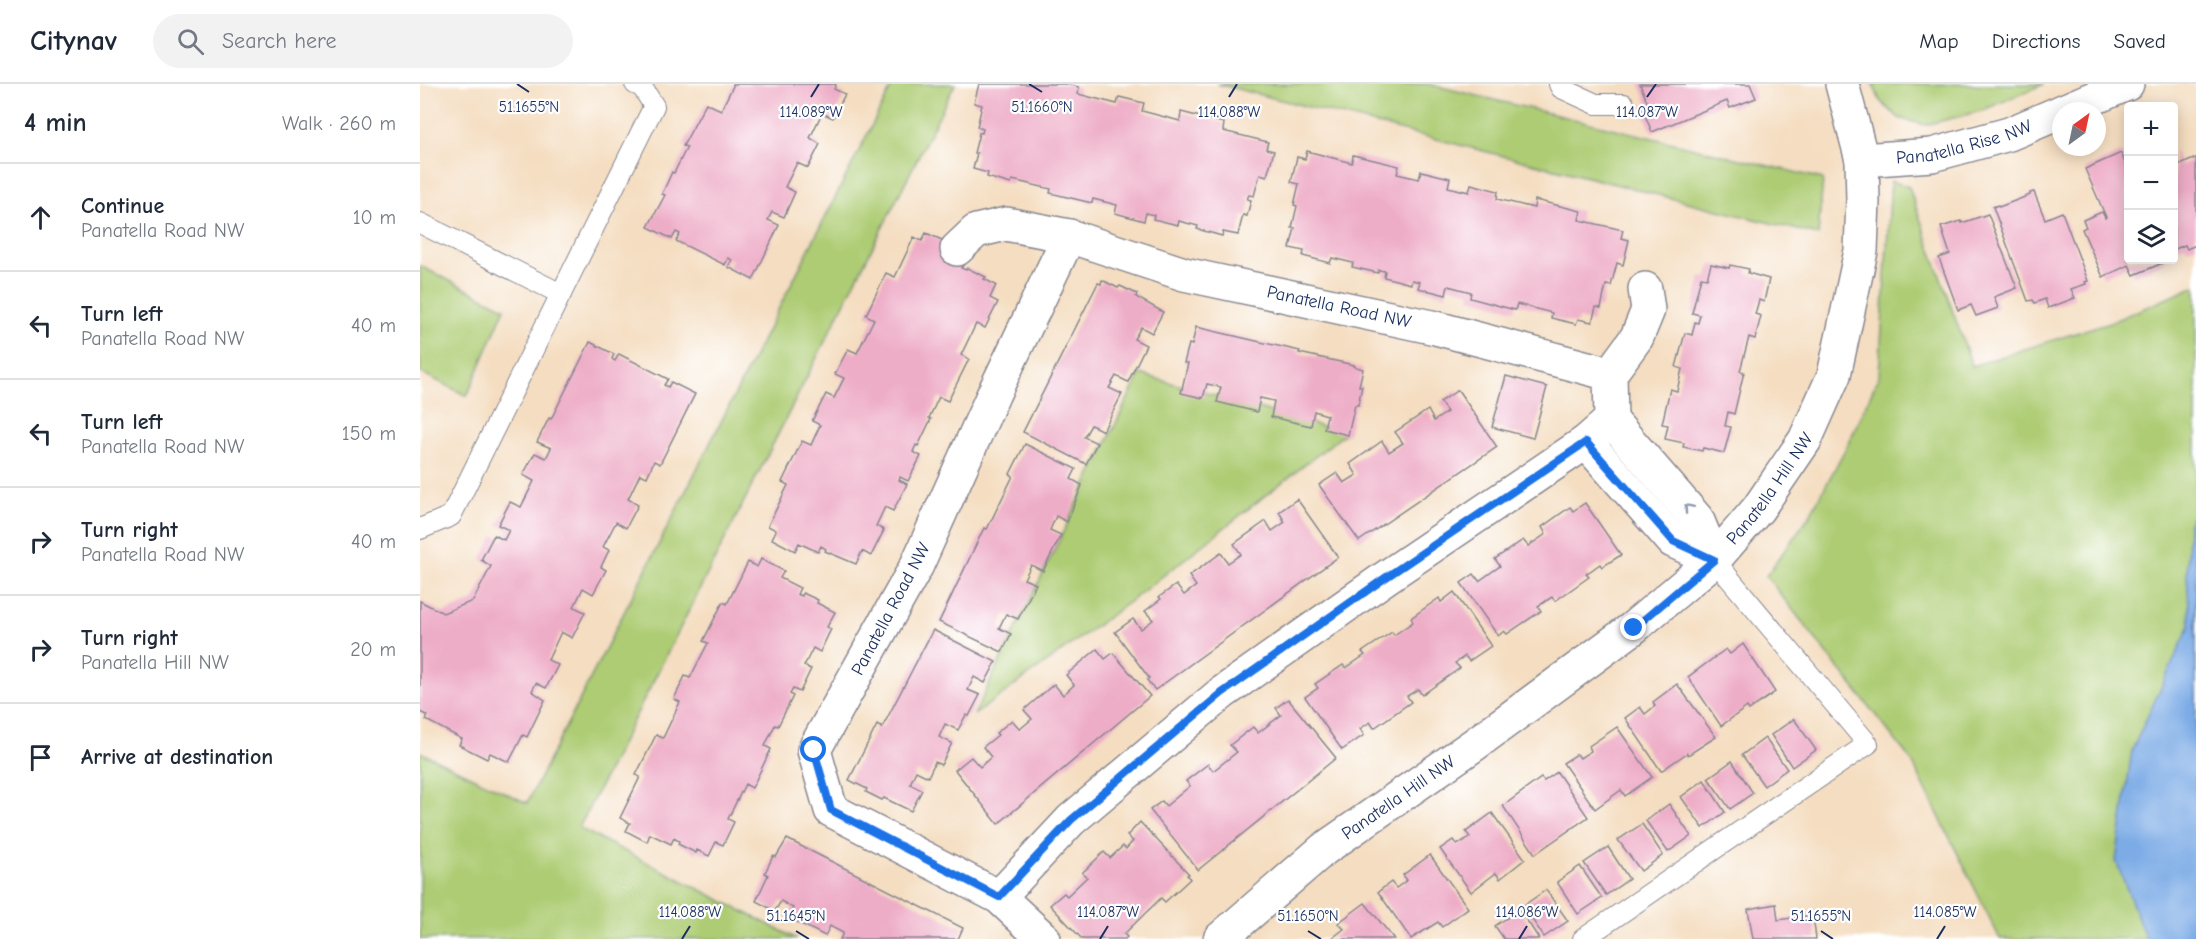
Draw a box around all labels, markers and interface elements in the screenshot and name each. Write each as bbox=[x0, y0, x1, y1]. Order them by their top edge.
search box bbox=[153, 14, 573, 68]
text: Citynav bbox=[30, 25, 117, 57]
icon: search bbox=[174, 25, 207, 58]
text: Search here bbox=[222, 28, 336, 54]
text: Map bbox=[1919, 29, 1959, 53]
text: Directions bbox=[1992, 29, 2081, 53]
text: Saved bbox=[2114, 29, 2166, 53]
text: 51.1655°N bbox=[499, 98, 559, 116]
text: 51.1660°N bbox=[1011, 98, 1073, 116]
north arrow bbox=[2052, 102, 2106, 156]
map controls bbox=[2124, 102, 2178, 264]
button: + bbox=[2124, 102, 2178, 156]
text: 114.089°W bbox=[780, 103, 842, 121]
text: 114.088°W bbox=[1198, 103, 1260, 121]
text: 114.087°W bbox=[1616, 103, 1678, 121]
text: 4 min bbox=[24, 108, 87, 138]
text: Walk · 260 m bbox=[282, 112, 396, 135]
street label: Panatella Rise NW bbox=[1895, 115, 2035, 168]
button: − bbox=[2124, 156, 2178, 210]
text: Continue bbox=[81, 193, 164, 219]
icon: ahead bbox=[24, 201, 57, 234]
text: 10 m bbox=[353, 206, 396, 229]
button: layers bbox=[2124, 210, 2178, 264]
text: Panatella Road NW bbox=[81, 219, 244, 242]
street label: Panatella Road NW bbox=[1265, 281, 1413, 333]
text: Turn left bbox=[81, 301, 163, 327]
icon: left bbox=[24, 309, 57, 342]
text: 40 m bbox=[351, 314, 396, 337]
text: Panatella Road NW bbox=[81, 327, 244, 350]
text: Turn left bbox=[81, 409, 163, 435]
icon: left bbox=[24, 417, 57, 450]
text: 150 m bbox=[342, 422, 396, 445]
street label: Panatella Hill NW bbox=[1722, 428, 1818, 549]
text: Panatella Road NW bbox=[81, 435, 244, 458]
one-way arrow bbox=[1684, 504, 1695, 515]
text: Turn right bbox=[81, 517, 178, 543]
icon: right bbox=[24, 525, 57, 558]
text: 40 m bbox=[351, 530, 396, 553]
street label: Panatella Road NW bbox=[847, 539, 935, 679]
text: Panatella Road NW bbox=[81, 543, 244, 566]
route end bbox=[1620, 614, 1646, 640]
text: Turn right bbox=[81, 625, 178, 651]
icon: right bbox=[24, 633, 57, 666]
text: 20 m bbox=[350, 638, 396, 661]
text: Panatella Hill NW bbox=[81, 651, 229, 674]
route start bbox=[800, 736, 826, 762]
icon: arrive bbox=[24, 741, 57, 774]
text: Arrive at destination bbox=[81, 744, 273, 770]
street label: Panatella Hill NW bbox=[1338, 750, 1459, 844]
text: 114.088°W bbox=[659, 903, 721, 921]
text: 114.087°W bbox=[1077, 903, 1139, 921]
text: 114.086°W bbox=[1495, 903, 1559, 921]
text: 114.085°W bbox=[1913, 903, 1977, 921]
text: 51.1645°N bbox=[766, 907, 826, 925]
text: 51.1650°N bbox=[1277, 907, 1339, 925]
text: 51.1655°N bbox=[1791, 907, 1851, 925]

